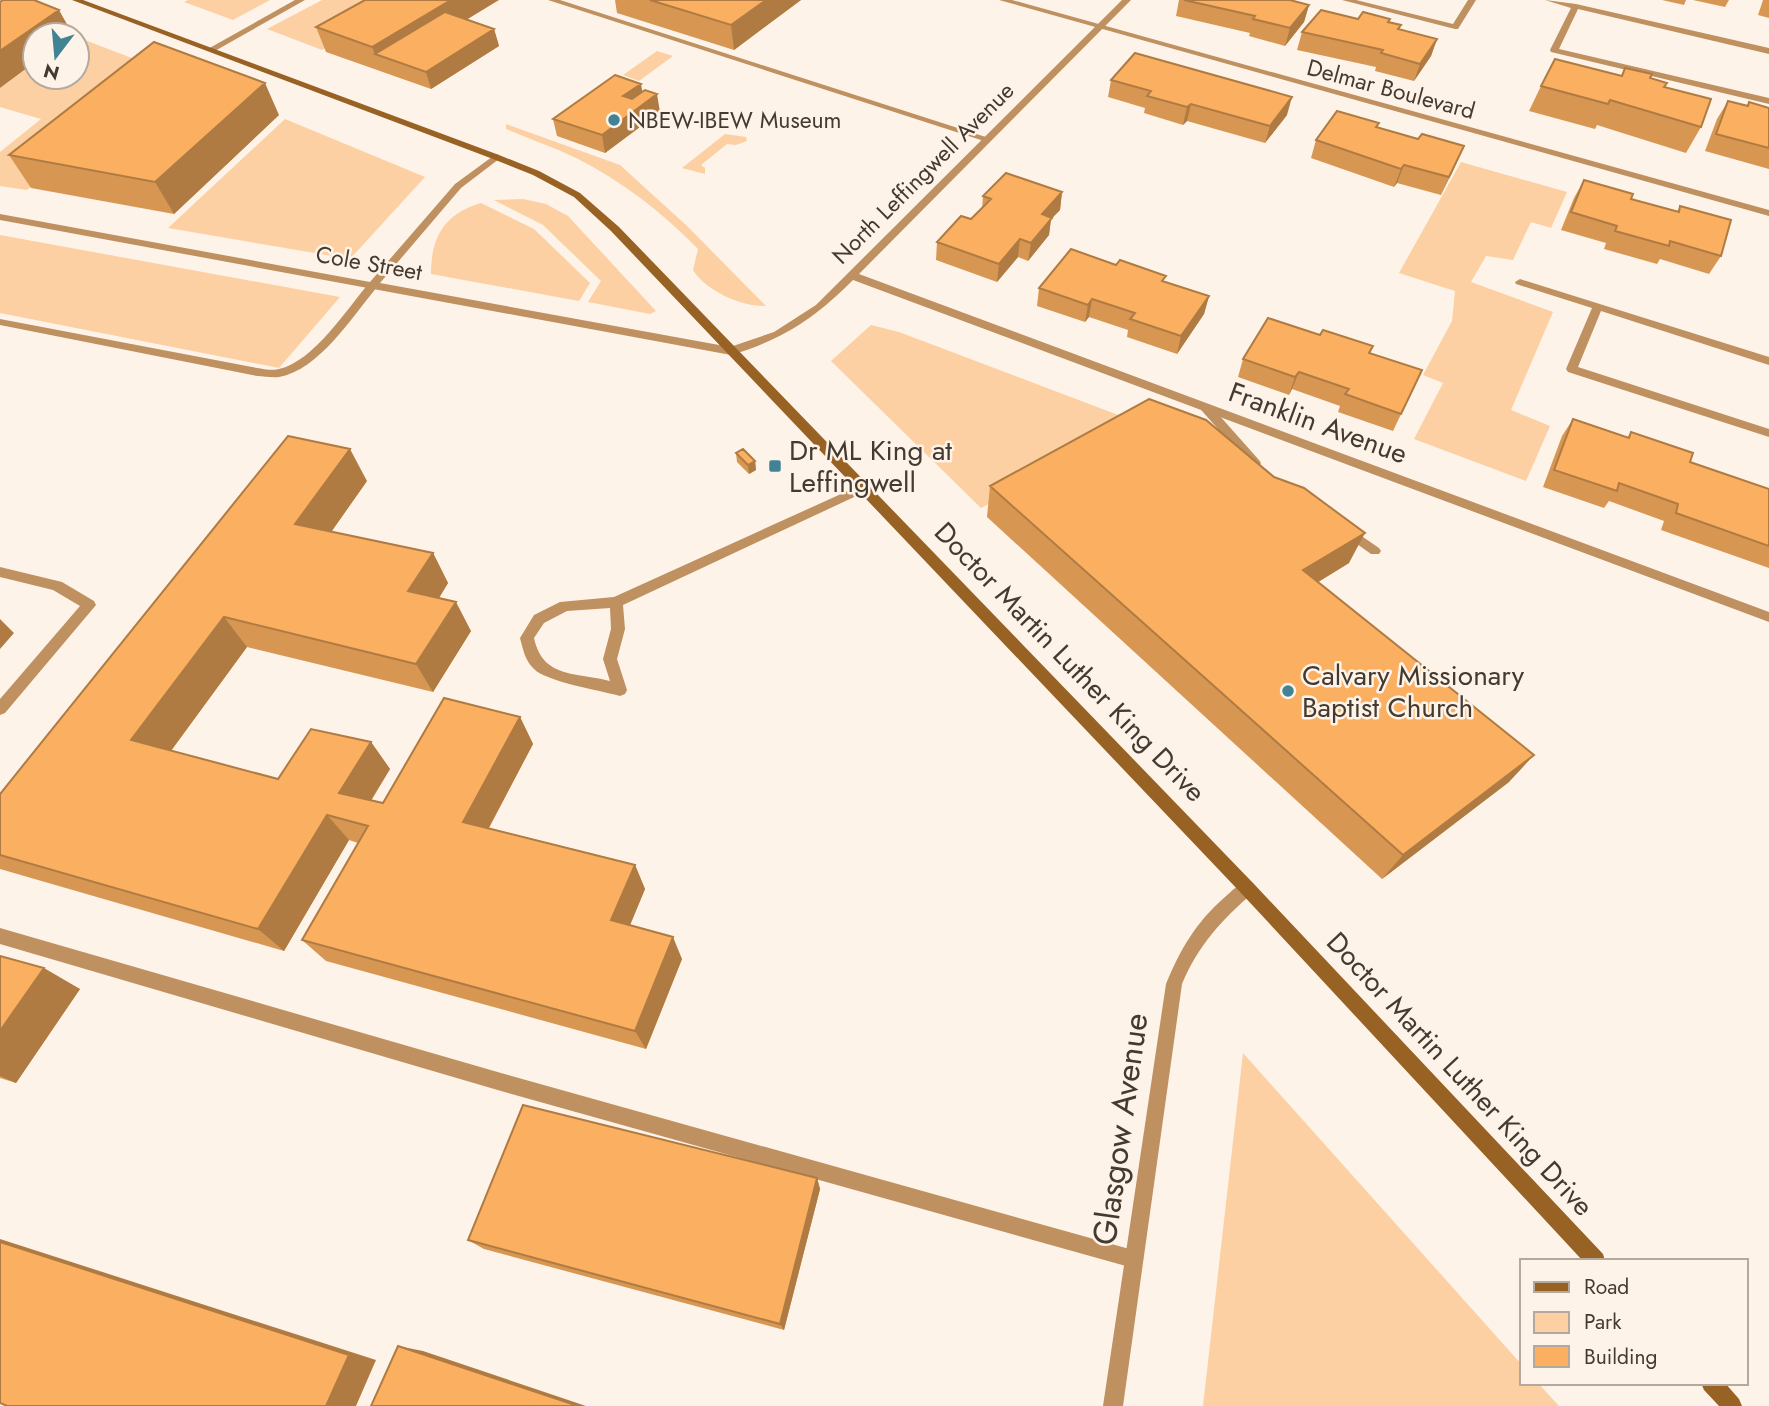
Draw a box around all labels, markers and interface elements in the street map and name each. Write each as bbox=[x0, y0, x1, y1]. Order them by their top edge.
north arrow bbox=[21, 21, 91, 91]
street label: Delmar Boulevard bbox=[1303, 50, 1479, 128]
text: N bbox=[40, 57, 62, 87]
street label: North Leffingwell Avenue bbox=[824, 74, 1022, 272]
place label: NBEW-IBEW Museum bbox=[628, 103, 842, 137]
marker: NBEW-IBEW Museum bbox=[606, 112, 622, 128]
street label: Cole Street bbox=[313, 237, 425, 289]
street label: Franklin Avenue bbox=[1223, 372, 1413, 474]
place label: Dr ML King at Leffingwell bbox=[789, 430, 952, 503]
marker: Dr ML King at Leffingwell bbox=[767, 458, 783, 474]
street label: Doctor Martin Luther King Drive bbox=[925, 513, 1215, 811]
place label: Calvary Missionary Baptist Church bbox=[1302, 655, 1525, 728]
marker: Calvary Missionary Baptist Church bbox=[1280, 683, 1296, 699]
street label: Doctor Martin Luther King Drive bbox=[1317, 923, 1603, 1225]
street label: Glasgow Avenue bbox=[1080, 1010, 1160, 1248]
legend bbox=[1520, 1259, 1748, 1385]
text: Road bbox=[1584, 1272, 1629, 1302]
text: Park bbox=[1584, 1307, 1622, 1337]
text: Building bbox=[1584, 1342, 1657, 1372]

